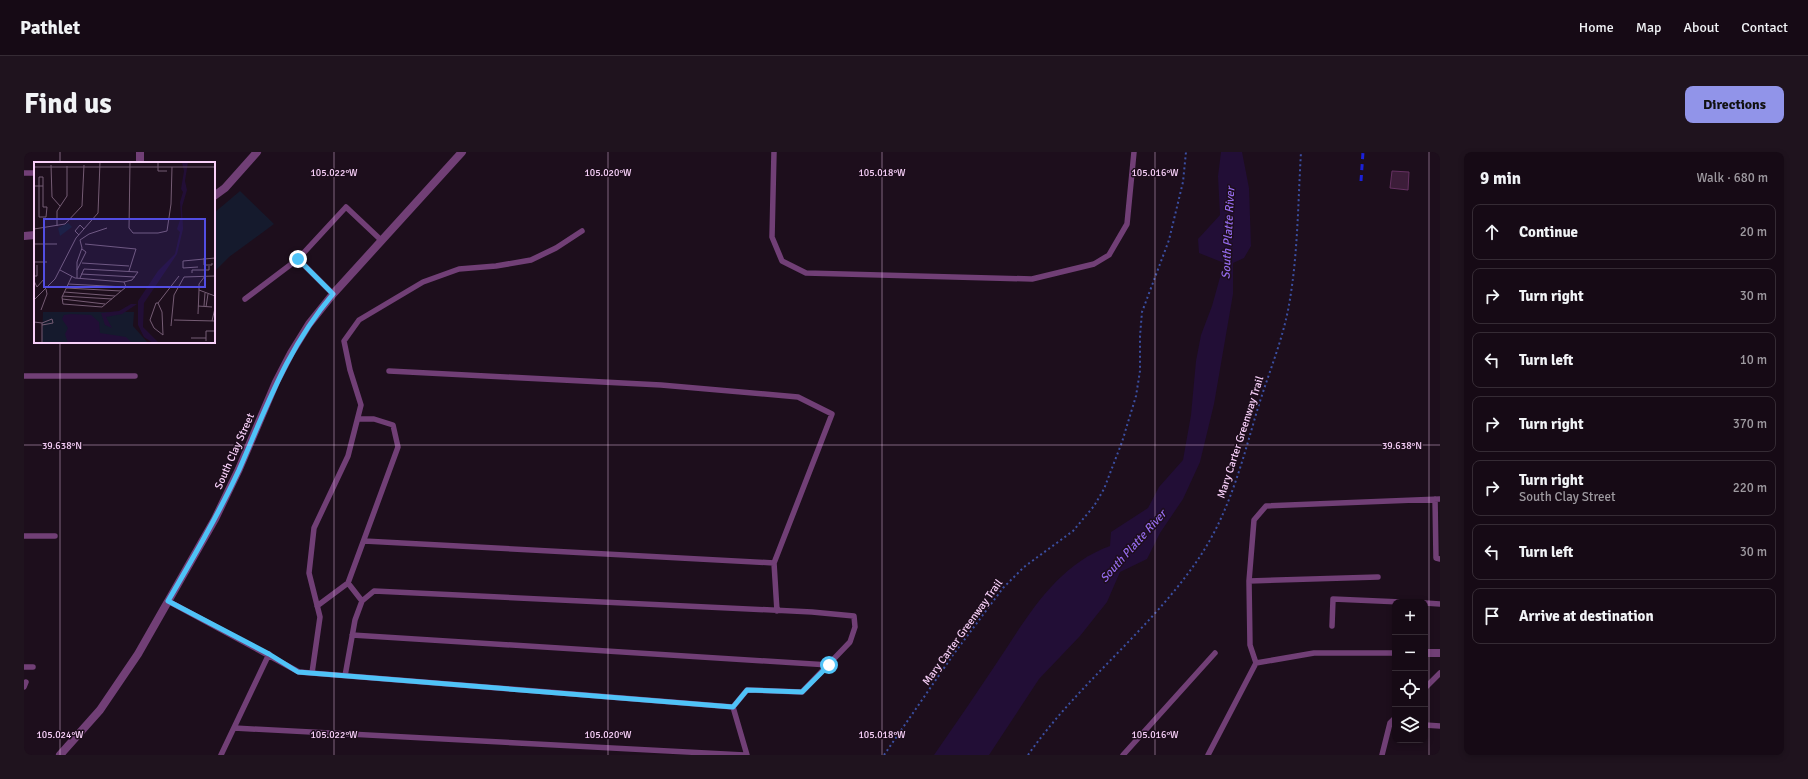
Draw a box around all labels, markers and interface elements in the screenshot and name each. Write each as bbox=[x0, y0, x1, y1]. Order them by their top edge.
text: Pathlet bbox=[20, 16, 80, 40]
text: Home bbox=[1579, 19, 1614, 36]
text: Map bbox=[1636, 19, 1661, 36]
text: About bbox=[1683, 19, 1719, 36]
text: Contact bbox=[1741, 19, 1788, 36]
button: Directions bbox=[1685, 86, 1784, 123]
text: Find us bbox=[24, 87, 112, 121]
inset map bbox=[34, 162, 215, 343]
text: 105.022°W bbox=[310, 167, 358, 179]
text: 105.020°W bbox=[584, 167, 632, 179]
text: 105.018°W bbox=[858, 167, 906, 179]
text: 105.016°W bbox=[1131, 167, 1179, 179]
text: 9 min bbox=[1480, 168, 1521, 189]
text: Walk · 680 m bbox=[1697, 170, 1768, 186]
water label: South Platte River bbox=[1219, 185, 1238, 279]
icon: ahead bbox=[1481, 221, 1503, 243]
text: Continue bbox=[1519, 223, 1578, 241]
text: 20 m bbox=[1740, 224, 1767, 240]
route end bbox=[289, 250, 307, 268]
icon: right bbox=[1481, 285, 1503, 307]
text: Turn right bbox=[1519, 287, 1584, 305]
text: 30 m bbox=[1740, 288, 1767, 304]
icon: left bbox=[1481, 349, 1503, 371]
text: Turn left bbox=[1519, 351, 1573, 369]
text: 10 m bbox=[1740, 352, 1767, 368]
street label: Mary Carter Greenway Trail bbox=[1215, 374, 1266, 500]
street label: South Clay Street bbox=[212, 411, 257, 491]
icon: right bbox=[1481, 413, 1503, 435]
text: Turn right bbox=[1519, 415, 1584, 433]
text: 370 m bbox=[1733, 416, 1767, 432]
text: 39.638°N bbox=[42, 440, 82, 452]
text: 39.638°N bbox=[1382, 440, 1422, 452]
text: Turn right bbox=[1519, 471, 1584, 489]
icon: right bbox=[1481, 477, 1503, 499]
text: 220 m bbox=[1733, 480, 1767, 496]
text: South Clay Street bbox=[1519, 489, 1616, 505]
water label: South Platte River bbox=[1097, 506, 1171, 586]
icon: left bbox=[1481, 541, 1503, 563]
text: Turn left bbox=[1519, 543, 1573, 561]
text: 30 m bbox=[1740, 544, 1767, 560]
street label: Mary Carter Greenway Trail bbox=[920, 577, 1005, 688]
map controls bbox=[1392, 599, 1428, 743]
button: + bbox=[1392, 599, 1428, 635]
icon: arrive bbox=[1481, 605, 1503, 627]
text: Arrive at destination bbox=[1519, 607, 1654, 625]
button: − bbox=[1392, 635, 1428, 671]
route start bbox=[820, 656, 838, 674]
button: locate bbox=[1392, 671, 1428, 707]
button: layers bbox=[1392, 707, 1428, 743]
text: 105.024°W bbox=[36, 729, 84, 741]
text: 105.022°W bbox=[310, 729, 358, 741]
text: 105.020°W bbox=[584, 729, 632, 741]
text: 105.018°W bbox=[858, 729, 906, 741]
text: 105.016°W bbox=[1131, 729, 1179, 741]

